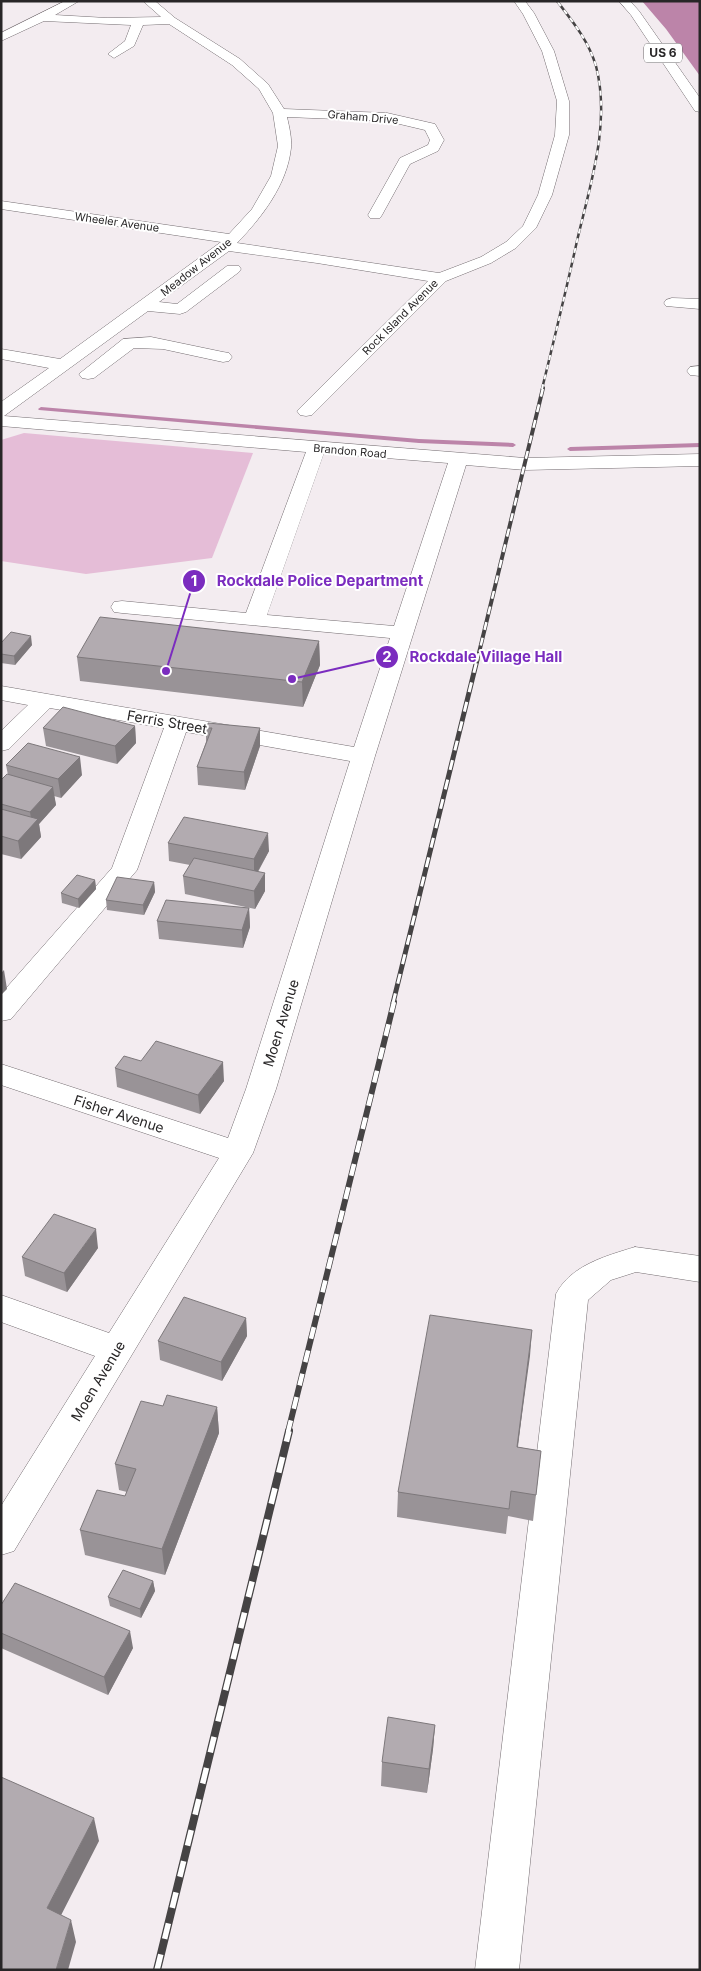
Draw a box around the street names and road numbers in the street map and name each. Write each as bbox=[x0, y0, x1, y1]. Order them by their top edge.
road number: US 6 bbox=[644, 44, 682, 62]
street label: Graham Drive bbox=[327, 107, 399, 127]
street label: Wheeler Avenue bbox=[74, 209, 160, 235]
street label: Meadow Avenue bbox=[158, 235, 234, 299]
street label: Rock Island Avenue bbox=[359, 276, 441, 358]
street label: Brandon Road bbox=[313, 441, 387, 461]
street label: Ferris Street bbox=[126, 706, 209, 737]
street label: Moen Avenue bbox=[259, 977, 302, 1069]
street label: Fisher Avenue bbox=[72, 1091, 166, 1136]
street label: Moen Avenue bbox=[67, 1338, 128, 1424]

